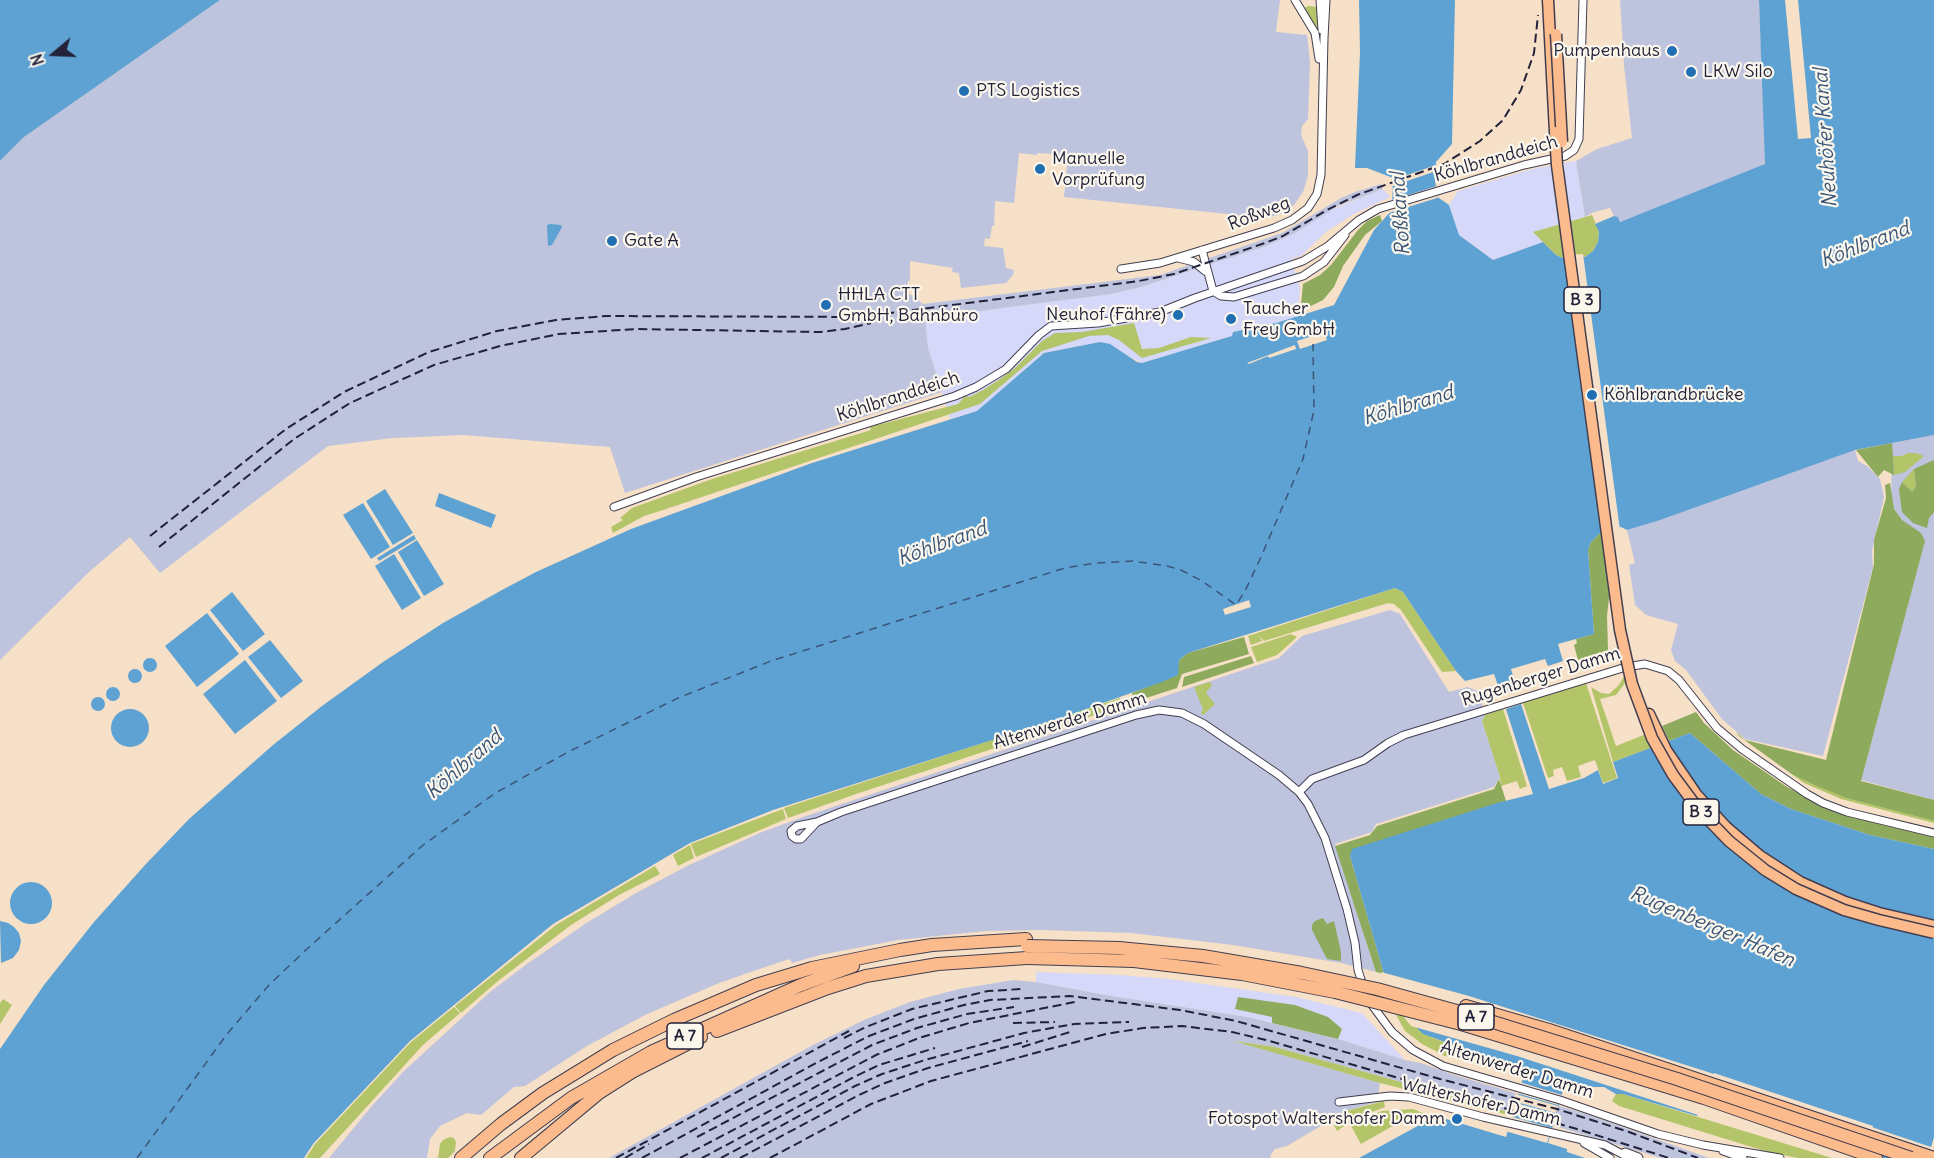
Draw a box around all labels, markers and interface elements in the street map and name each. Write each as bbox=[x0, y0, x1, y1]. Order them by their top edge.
north arrow bbox=[24, 24, 84, 84]
place label: Pumpenhaus bbox=[1553, 40, 1660, 62]
marker: Pumpenhaus bbox=[1665, 44, 1679, 58]
text: N bbox=[26, 51, 48, 68]
place label: LKW Silo bbox=[1703, 61, 1773, 83]
marker: LKW Silo bbox=[1684, 65, 1698, 79]
water label: Neuhöfer Kanal bbox=[1809, 68, 1843, 208]
place label: PTS Logistics bbox=[976, 80, 1080, 102]
marker: PTS Logistics bbox=[957, 84, 971, 98]
street label: Köhlbranddeich bbox=[1432, 131, 1560, 187]
place label: Manuelle Vorprüfung bbox=[1052, 148, 1145, 190]
marker: Manuelle Vorprüfung bbox=[1033, 162, 1047, 176]
water label: Roßkanal bbox=[1386, 172, 1416, 256]
street label: Roßweg bbox=[1225, 192, 1293, 236]
water label: Köhlbrand bbox=[1817, 217, 1913, 273]
place label: Gate A bbox=[624, 230, 679, 252]
marker: Gate A bbox=[605, 234, 619, 248]
place label: HHLA CTT GmbH, Bahnbüro bbox=[838, 284, 978, 326]
road number: B 3 bbox=[1564, 287, 1600, 313]
marker: HHLA CTT GmbH, Bahnbüro bbox=[819, 298, 833, 312]
place label: Taucher Frey GmbH bbox=[1243, 298, 1335, 340]
place label: Neuhof (Fähre) bbox=[1046, 304, 1166, 326]
marker: Neuhof (Fähre) bbox=[1171, 308, 1185, 322]
marker: Taucher Frey GmbH bbox=[1224, 312, 1238, 326]
street label: Köhlbranddeich bbox=[834, 367, 962, 427]
water label: Köhlbrand bbox=[1360, 381, 1456, 431]
place label: Köhlbrandbrücke bbox=[1604, 384, 1743, 406]
marker: Köhlbrandbrücke bbox=[1585, 388, 1599, 402]
water label: Köhlbrand bbox=[894, 517, 990, 571]
street label: Rugenberger Damm bbox=[1459, 643, 1623, 711]
street label: Altenwerder Damm bbox=[991, 687, 1149, 755]
water label: Köhlbrand bbox=[421, 725, 507, 805]
road number: B 3 bbox=[1683, 799, 1719, 825]
water label: Rugenberger Hafen bbox=[1626, 881, 1798, 973]
road number: A 7 bbox=[1458, 1004, 1494, 1030]
road number: A 7 bbox=[667, 1023, 703, 1049]
street label: Altenwerder Damm bbox=[1438, 1036, 1596, 1104]
street label: Waltershofer Damm bbox=[1399, 1073, 1563, 1131]
place label: Fotospot Waltershofer Damm bbox=[1208, 1108, 1445, 1130]
marker: Fotospot Waltershofer Damm bbox=[1450, 1112, 1464, 1126]

